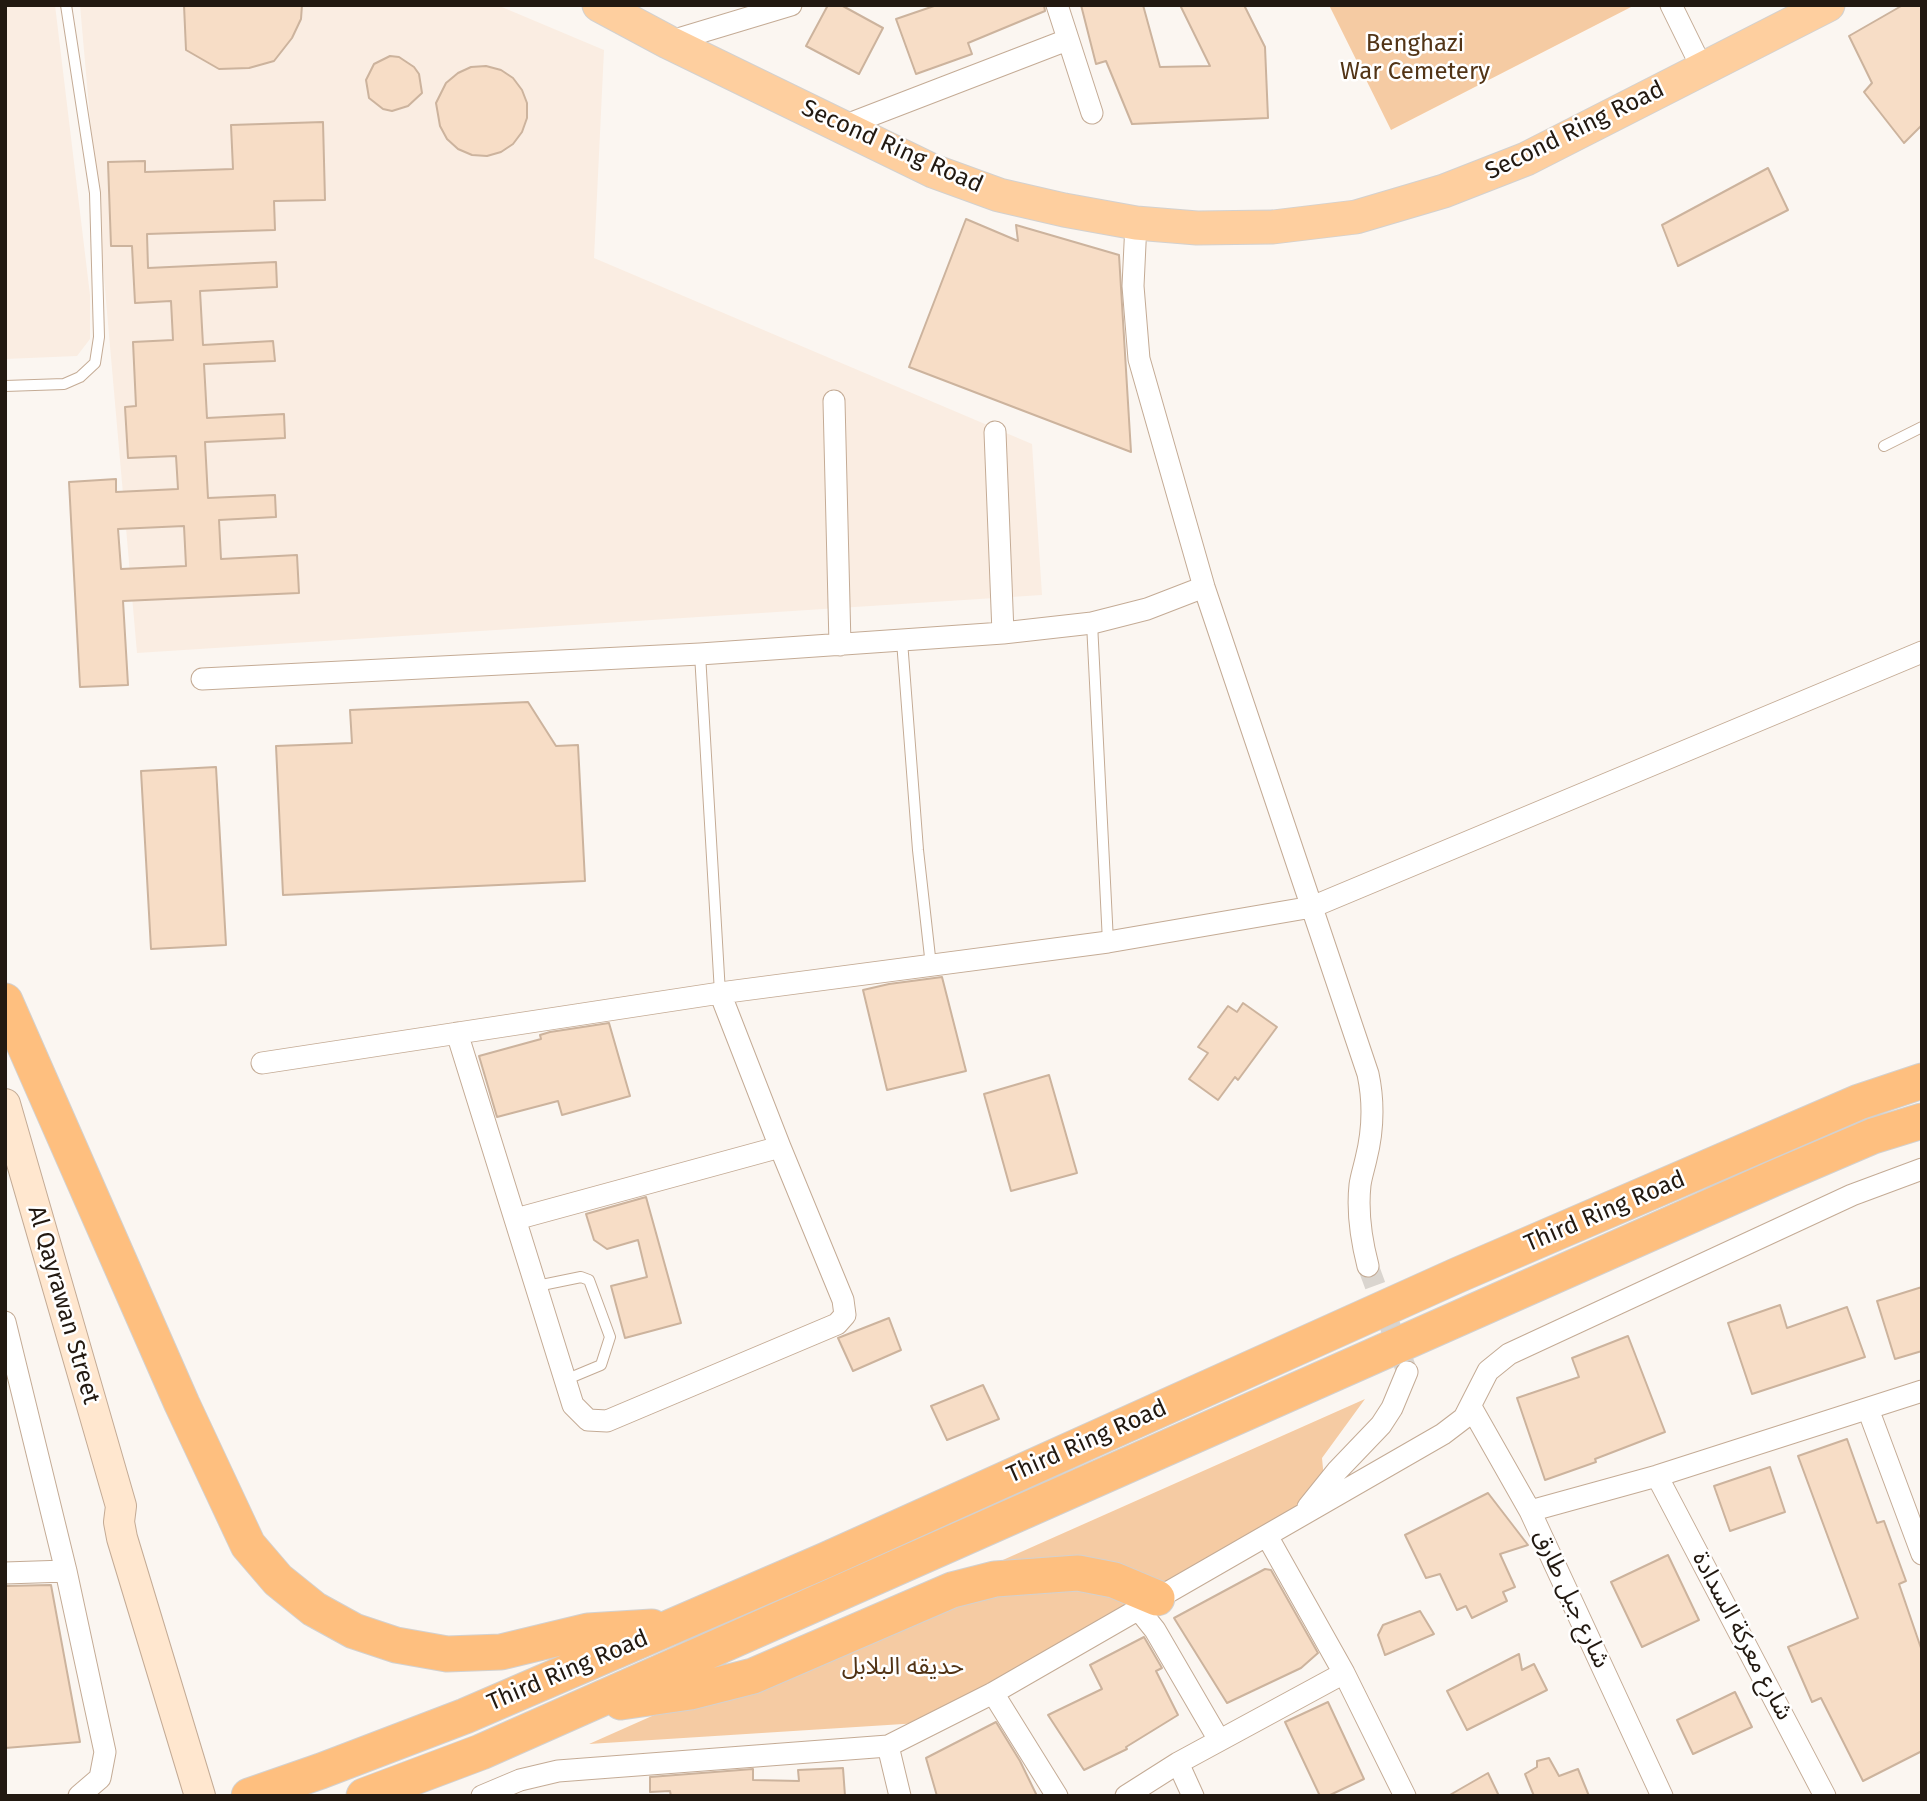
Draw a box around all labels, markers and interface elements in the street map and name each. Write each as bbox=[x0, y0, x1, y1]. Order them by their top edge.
park label: Benghazi War Cemetery bbox=[1340, 30, 1490, 86]
street label: Second Ring Road bbox=[1481, 75, 1669, 187]
street label: Second Ring Road bbox=[797, 94, 987, 200]
street label: Third Ring Road bbox=[1520, 1165, 1690, 1259]
street label: Al Qayrawan Street bbox=[21, 1203, 105, 1407]
street label: Third Ring Road bbox=[1003, 1394, 1171, 1490]
street label: شارع جبل طارق bbox=[1526, 1525, 1616, 1673]
street label: شارع معركة السدادة bbox=[1685, 1547, 1799, 1725]
street label: Third Ring Road bbox=[483, 1624, 653, 1718]
park label: حديقه البلابل bbox=[842, 1653, 964, 1681]

